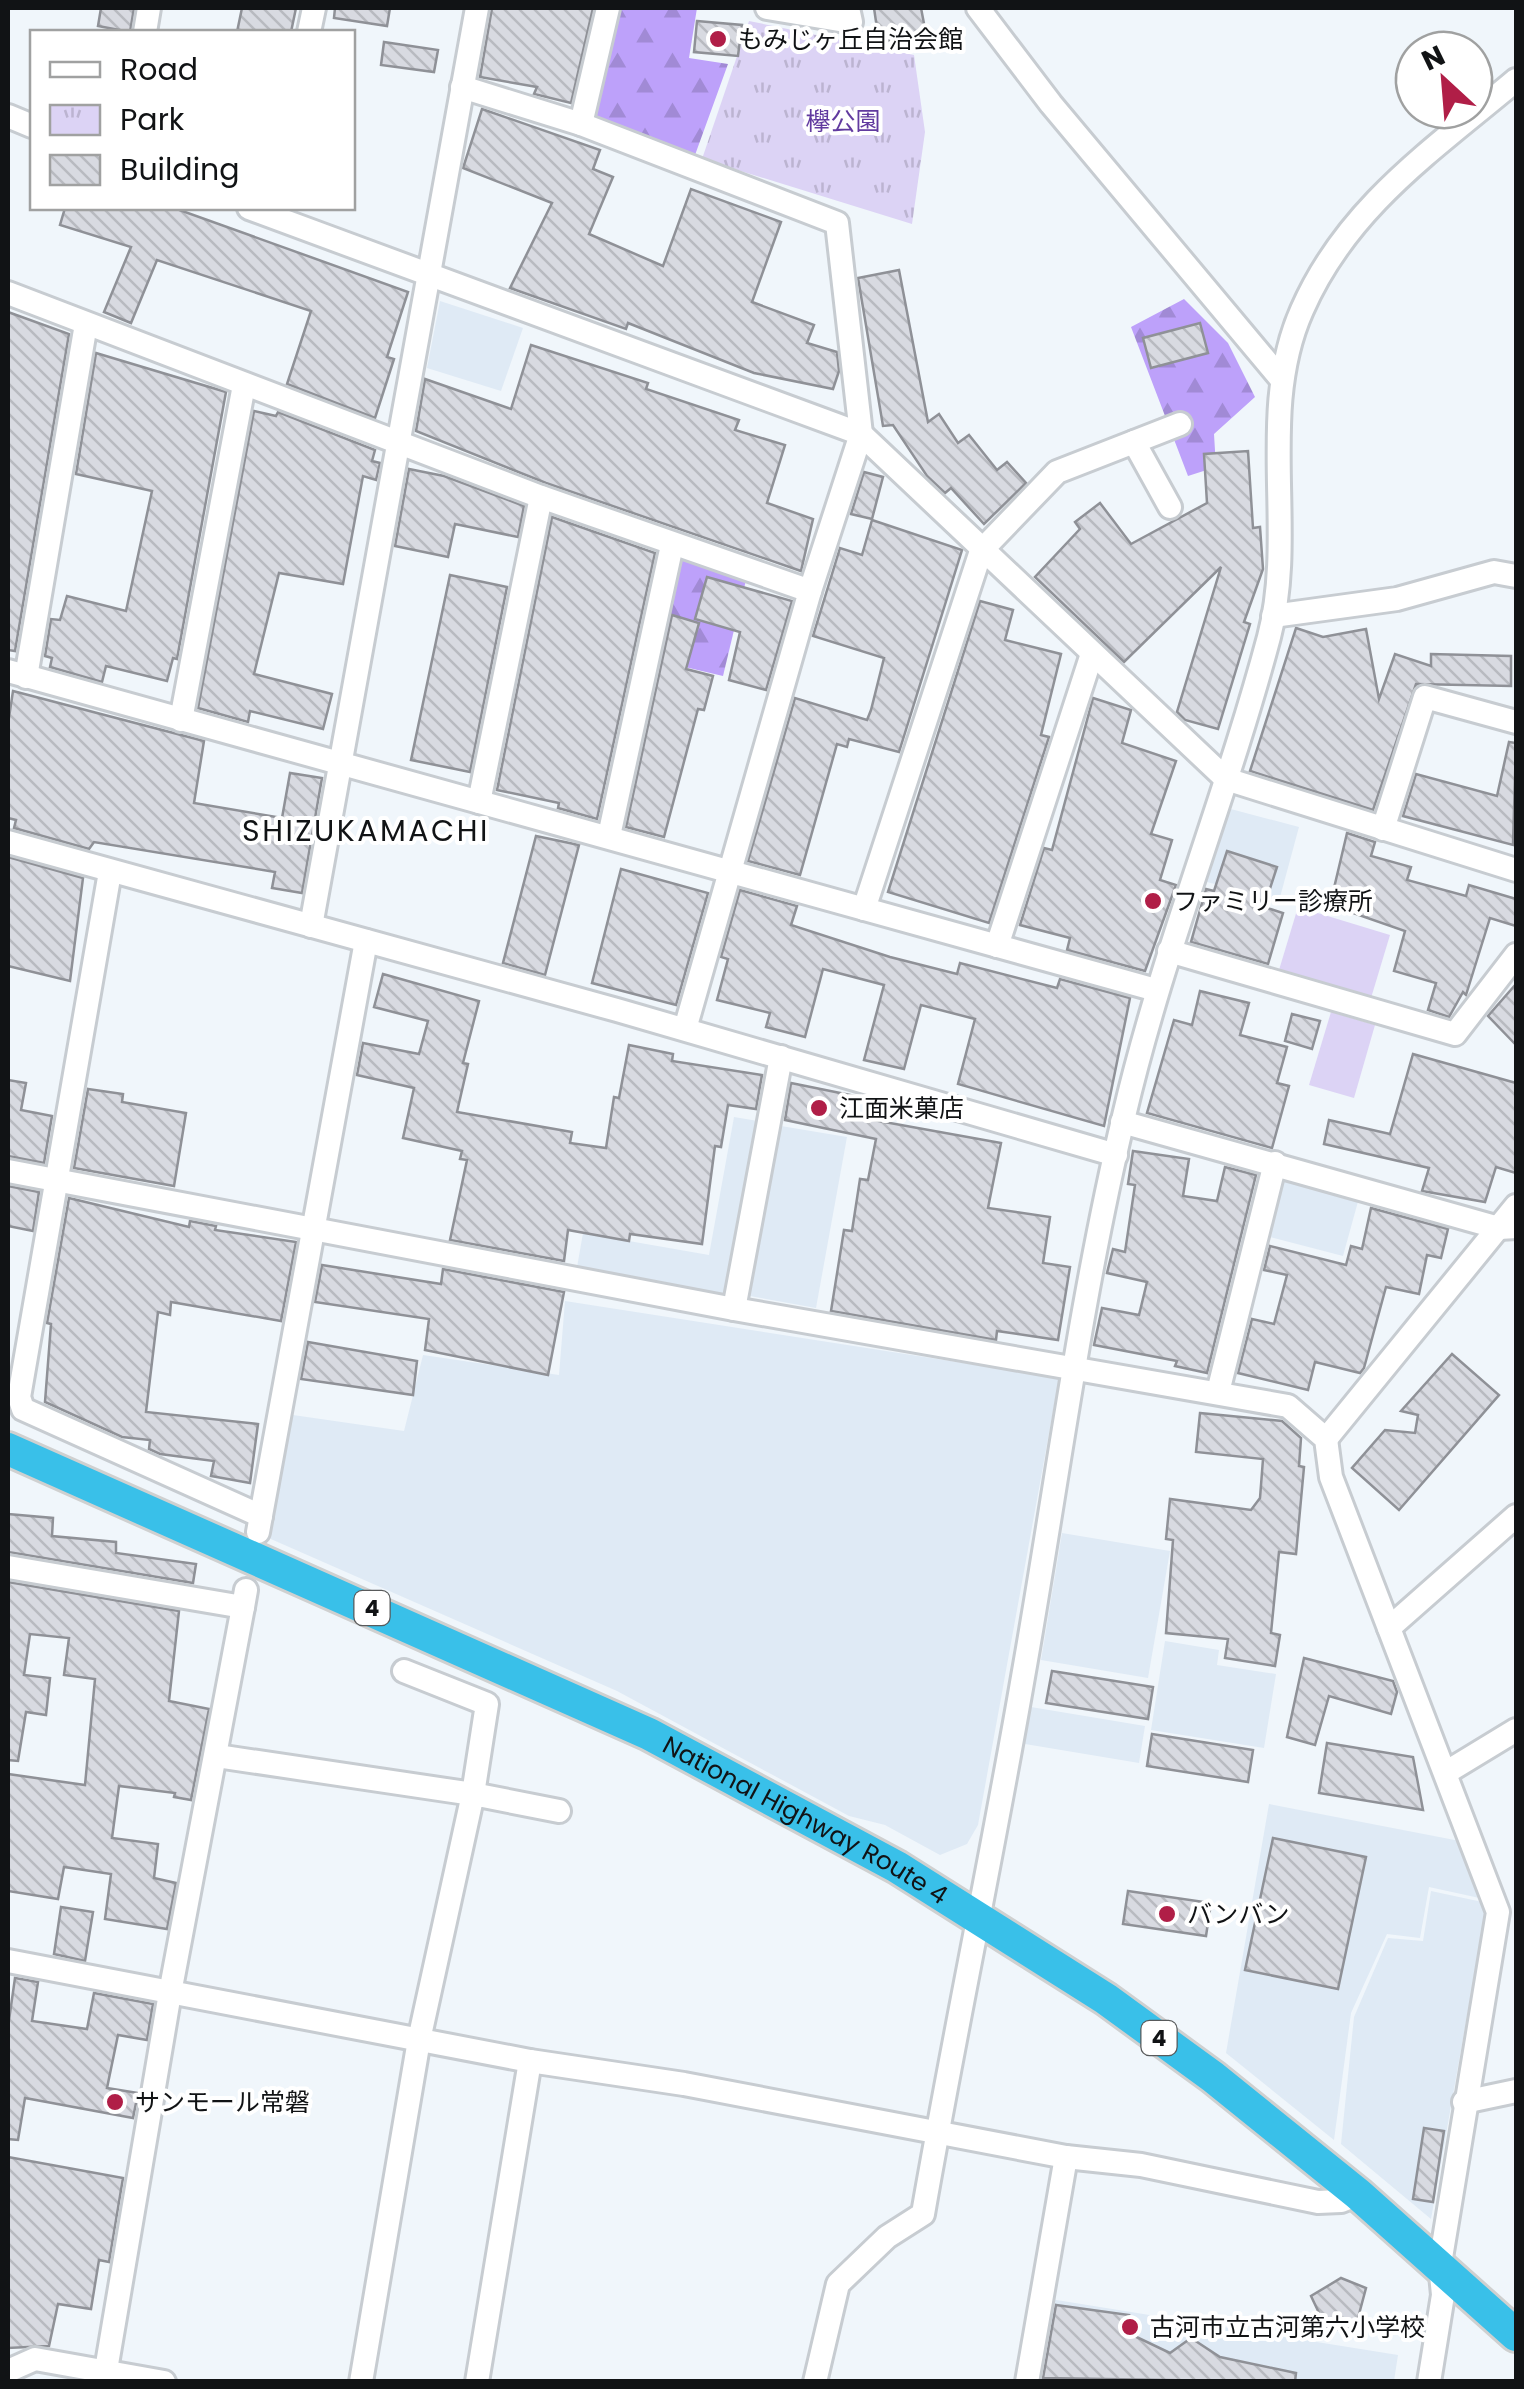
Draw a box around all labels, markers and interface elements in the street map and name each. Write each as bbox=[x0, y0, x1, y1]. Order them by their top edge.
place label: もみじヶ丘自治会館 bbox=[738, 22, 963, 57]
marker: もみじヶ丘自治会館 bbox=[707, 28, 729, 50]
legend bbox=[30, 30, 355, 210]
north arrow bbox=[1394, 30, 1494, 130]
text: N bbox=[1415, 36, 1451, 80]
text: Road bbox=[120, 48, 198, 91]
text: Park bbox=[120, 98, 185, 141]
park label: 欅公園 bbox=[805, 104, 881, 139]
text: Building bbox=[120, 148, 240, 191]
district label: SHIZUKAMACHI bbox=[242, 809, 490, 852]
place label: ファミリー診療所 bbox=[1173, 884, 1373, 919]
marker: ファミリー診療所 bbox=[1142, 890, 1164, 912]
place label: 江面米菓店 bbox=[839, 1091, 964, 1126]
marker: 江面米菓店 bbox=[808, 1097, 830, 1119]
road number: 4 bbox=[354, 1591, 390, 1625]
street label: National Highway Route 4 bbox=[657, 1728, 955, 1913]
place label: バンバン bbox=[1187, 1897, 1290, 1932]
marker: バンバン bbox=[1156, 1903, 1178, 1925]
road number: 4 bbox=[1142, 2021, 1176, 2055]
place label: サンモール常磐 bbox=[135, 2085, 310, 2120]
marker: サンモール常磐 bbox=[104, 2091, 126, 2113]
place label: 古河市立古河第六小学校 bbox=[1150, 2310, 1425, 2345]
marker: 古河市立古河第六小学校 bbox=[1119, 2316, 1141, 2338]

